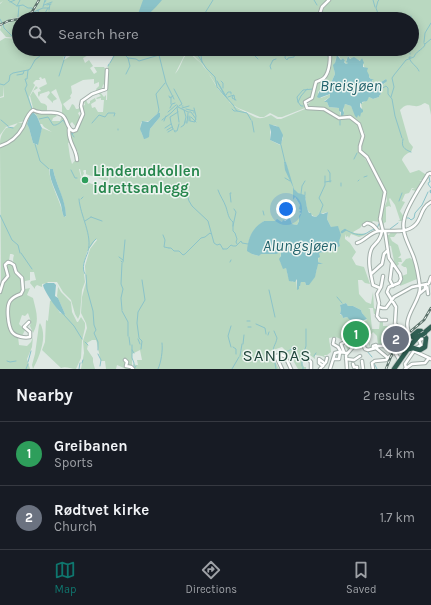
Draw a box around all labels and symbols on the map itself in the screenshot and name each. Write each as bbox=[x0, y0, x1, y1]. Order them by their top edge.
water label: Breisjøen bbox=[320, 76, 382, 95]
place label: Linderudkollen idrettsanlegg bbox=[93, 162, 200, 197]
marker: Linderudkollen idrettsanlegg bbox=[80, 175, 90, 185]
your location bbox=[276, 199, 296, 219]
water label: Alungsjøen bbox=[263, 236, 337, 255]
pin: 1 bbox=[343, 319, 369, 349]
pin: 2 bbox=[383, 324, 409, 354]
district label: SANDÅS bbox=[243, 345, 311, 365]

